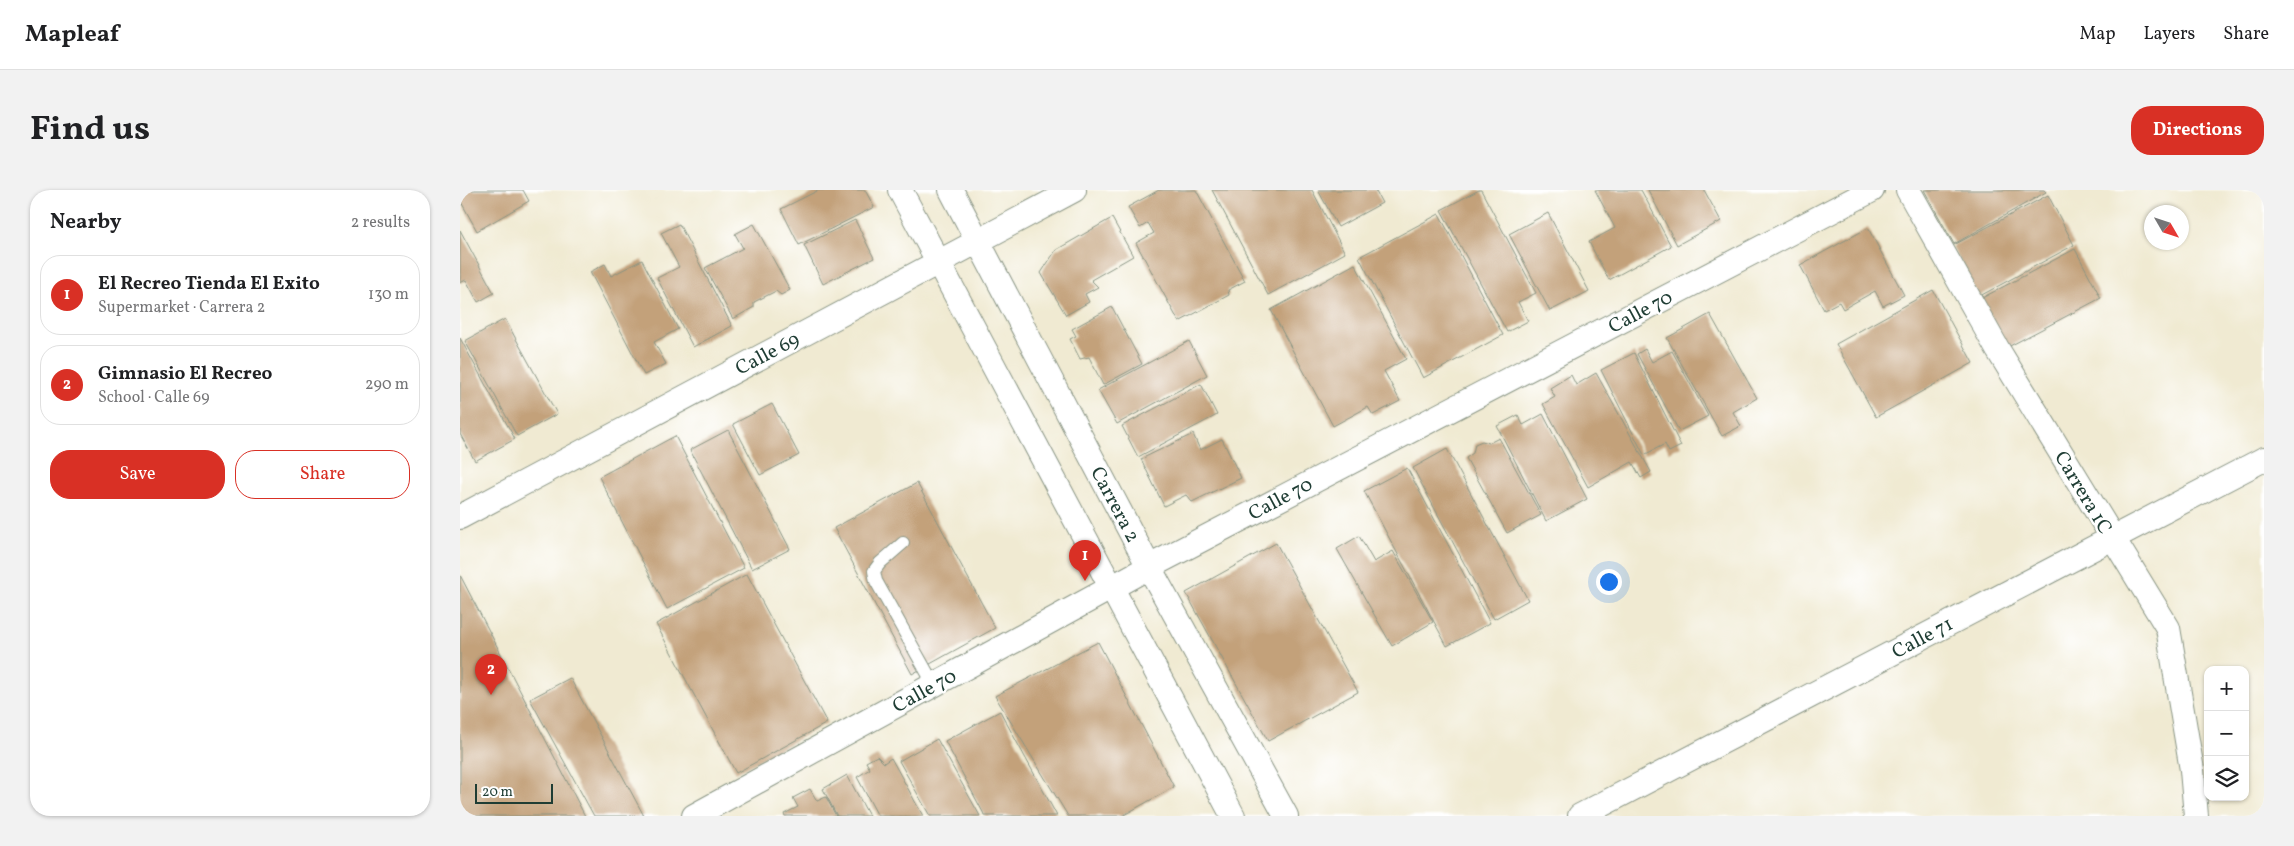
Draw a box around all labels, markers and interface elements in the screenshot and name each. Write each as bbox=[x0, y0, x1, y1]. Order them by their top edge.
text: Mapleaf bbox=[25, 18, 119, 52]
text: Map bbox=[2079, 22, 2115, 47]
text: Layers bbox=[2143, 22, 2195, 47]
text: Share bbox=[2223, 22, 2269, 47]
text: Find us bbox=[30, 106, 150, 154]
button: Directions bbox=[2131, 106, 2264, 155]
north arrow bbox=[2144, 205, 2189, 250]
text: Nearby bbox=[50, 208, 121, 237]
text: 2 results bbox=[351, 212, 410, 234]
text: El Recreo Tienda El Exito bbox=[98, 271, 320, 297]
text: 1 bbox=[64, 284, 70, 306]
text: 130 m bbox=[368, 284, 409, 306]
street label: Calle 70 bbox=[1604, 284, 1678, 341]
text: Supermarket · Carrera 2 bbox=[98, 297, 265, 319]
street label: Calle 69 bbox=[731, 326, 805, 383]
text: Gimnasio El Recreo bbox=[98, 361, 272, 387]
text: 2 bbox=[63, 374, 71, 396]
text: 290 m bbox=[365, 374, 409, 396]
text: School · Calle 69 bbox=[98, 387, 209, 409]
street label: Carrera 1C bbox=[2046, 446, 2118, 540]
button: Save bbox=[50, 450, 225, 499]
button: Share bbox=[235, 450, 410, 499]
street label: Carrera 2 bbox=[1083, 462, 1146, 548]
street label: Calle 70 bbox=[1244, 471, 1318, 528]
pin: 1 bbox=[1069, 540, 1101, 581]
your location bbox=[1596, 569, 1622, 595]
street label: Calle 71 bbox=[1887, 611, 1959, 667]
pin: 2 bbox=[475, 654, 507, 695]
street label: Calle 70 bbox=[888, 663, 962, 721]
map controls bbox=[2204, 666, 2249, 801]
button: + bbox=[2204, 666, 2249, 711]
button: − bbox=[2204, 711, 2249, 756]
button: layers bbox=[2204, 756, 2249, 801]
scale bar bbox=[475, 781, 552, 804]
text: 20 m bbox=[482, 783, 513, 802]

